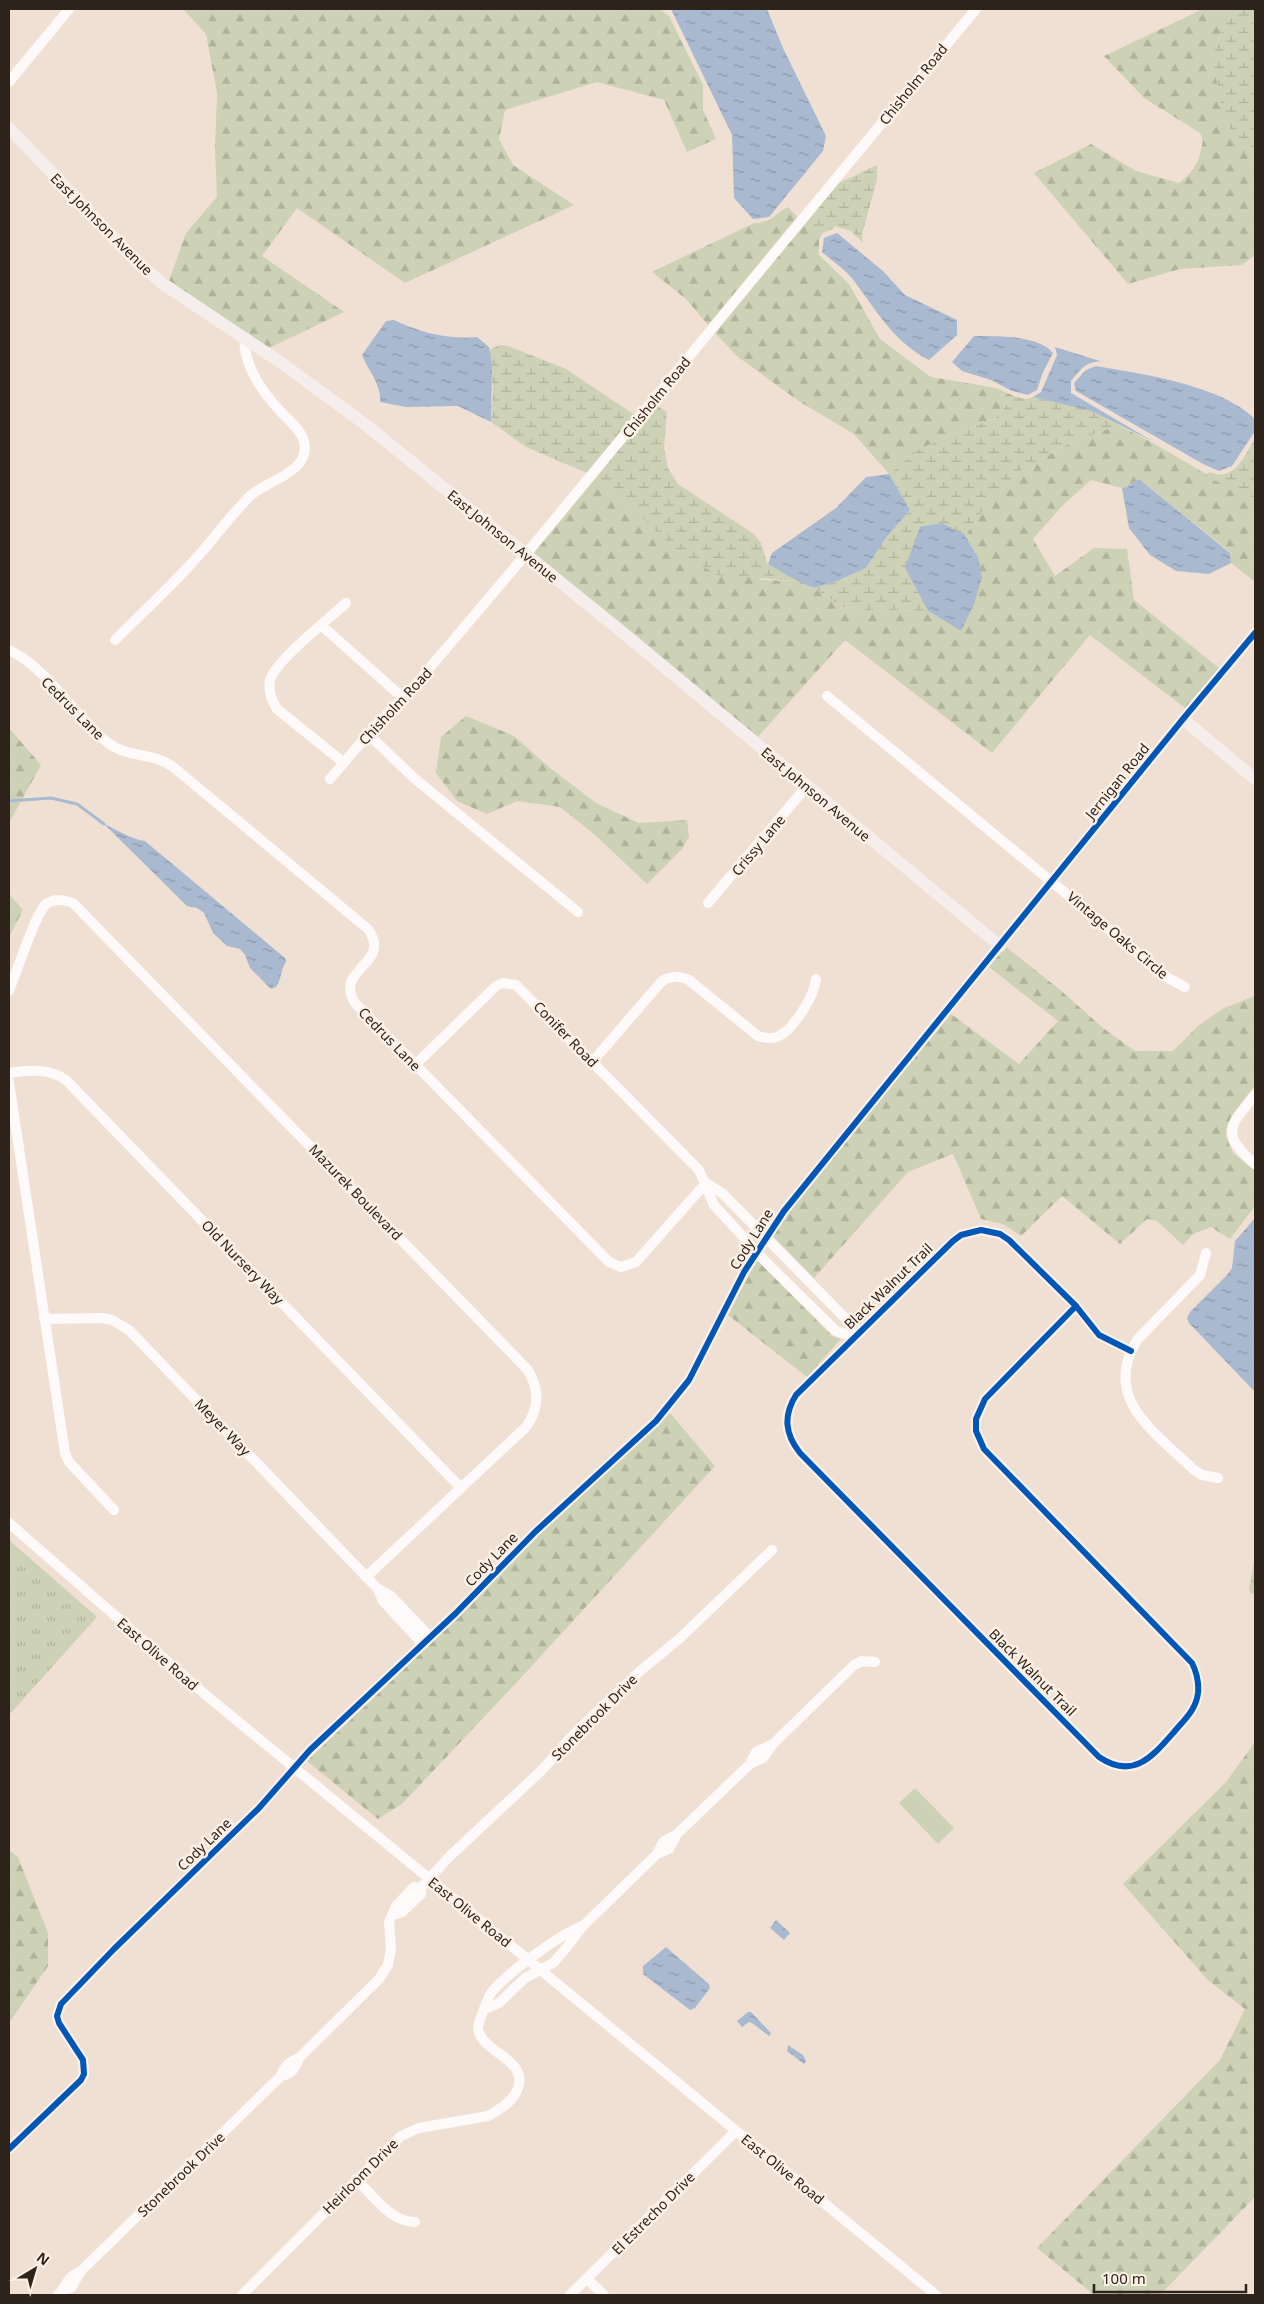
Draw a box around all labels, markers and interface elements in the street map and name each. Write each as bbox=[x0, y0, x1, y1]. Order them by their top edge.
street label: Chisholm Road bbox=[874, 40, 952, 128]
street label: East Johnson Avenue bbox=[47, 169, 157, 279]
street label: Chisholm Road bbox=[617, 353, 695, 441]
street label: East Johnson Avenue bbox=[444, 485, 562, 587]
street label: Chisholm Road bbox=[354, 663, 436, 749]
street label: Cedrus Lane bbox=[37, 672, 109, 744]
street label: Jernigan Road bbox=[1079, 739, 1153, 824]
street label: East Johnson Avenue bbox=[757, 743, 875, 845]
street label: Crissy Lane bbox=[727, 810, 789, 880]
street label: Vintage Oaks Circle bbox=[1063, 887, 1173, 983]
street label: Conifer Road bbox=[530, 997, 602, 1071]
street label: Cedrus Lane bbox=[355, 1003, 425, 1075]
street label: Mazurek Boulevard bbox=[305, 1140, 407, 1244]
street label: Cody Lane bbox=[725, 1205, 777, 1273]
street label: Old Nursery Way bbox=[198, 1216, 289, 1309]
street label: Black Walnut Trail bbox=[840, 1239, 936, 1333]
street label: Meyer Way bbox=[191, 1394, 256, 1460]
street label: Cody Lane bbox=[460, 1528, 522, 1590]
street label: East Olive Road bbox=[113, 1614, 203, 1694]
street label: Black Walnut Trail bbox=[985, 1624, 1081, 1720]
street label: Stonebrook Drive bbox=[547, 1670, 641, 1764]
street label: Cody Lane bbox=[173, 1813, 235, 1875]
street label: East Olive Road bbox=[425, 1873, 515, 1951]
street label: Stonebrook Drive bbox=[133, 2127, 229, 2221]
street label: East Olive Road bbox=[738, 2130, 828, 2208]
street label: Heirloom Drive bbox=[318, 2134, 402, 2218]
street label: El Estrecho Drive bbox=[607, 2167, 699, 2259]
north arrow bbox=[10, 2244, 60, 2294]
text: N bbox=[33, 2247, 54, 2269]
scale bar bbox=[1094, 2262, 1246, 2294]
text: 100 m bbox=[1102, 2268, 1146, 2288]

